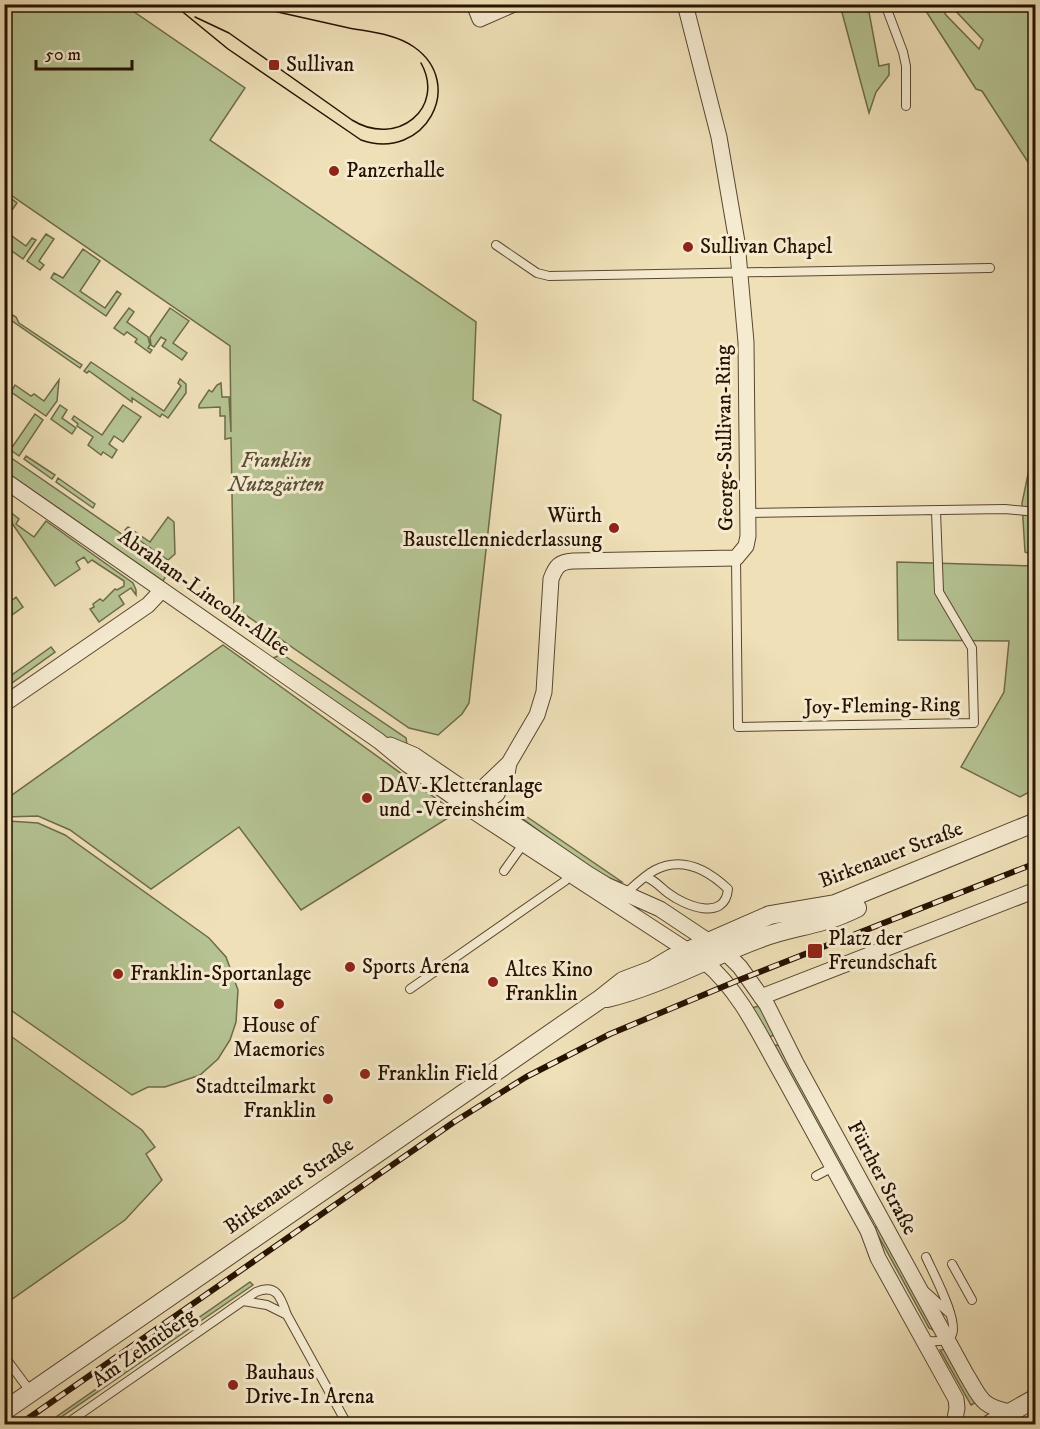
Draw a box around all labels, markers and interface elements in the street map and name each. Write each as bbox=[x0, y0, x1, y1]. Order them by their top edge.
scale bar bbox=[36, 33, 132, 71]
text: 50 m bbox=[45, 44, 81, 66]
place label: Sullivan bbox=[286, 52, 354, 78]
marker: Sullivan bbox=[267, 58, 281, 72]
place label: Panzerhalle bbox=[346, 158, 445, 184]
marker: Panzerhalle bbox=[327, 164, 341, 178]
place label: Sullivan Chapel bbox=[700, 234, 833, 260]
marker: Sullivan Chapel bbox=[681, 240, 695, 254]
street label: George-Sullivan-Ring bbox=[710, 344, 740, 531]
park label: Franklin Nutzgärten bbox=[227, 448, 324, 498]
place label: Würth Baustellenniederlassung bbox=[402, 503, 603, 553]
marker: Würth Baustellenniederlassung bbox=[607, 521, 621, 535]
street label: Abraham-Lincoln-Allee bbox=[113, 524, 295, 662]
street label: Joy-Fleming-Ring bbox=[802, 692, 961, 720]
place label: DAV-Kletteranlage und -Vereinsheim bbox=[379, 773, 543, 823]
marker: DAV-Kletteranlage und -Vereinsheim bbox=[360, 791, 374, 805]
street label: Birkenauer Straße bbox=[815, 815, 967, 894]
place label: Platz der Freundschaft bbox=[828, 926, 938, 976]
marker: Platz der Freundschaft bbox=[806, 942, 824, 960]
place label: Sports Arena bbox=[362, 954, 470, 980]
place label: Altes Kino Franklin bbox=[505, 957, 593, 1007]
marker: Sports Arena bbox=[343, 960, 357, 974]
place label: Franklin-Sportanlage bbox=[130, 961, 312, 987]
marker: Franklin-Sportanlage bbox=[111, 967, 125, 981]
marker: Altes Kino Franklin bbox=[486, 975, 500, 989]
marker: House of Maemories bbox=[272, 997, 286, 1011]
place label: House of Maemories bbox=[233, 1013, 325, 1063]
place label: Franklin Field bbox=[377, 1061, 498, 1087]
marker: Franklin Field bbox=[358, 1067, 372, 1081]
place label: Stadtteilmarkt Franklin bbox=[196, 1074, 316, 1124]
marker: Stadtteilmarkt Franklin bbox=[321, 1092, 335, 1106]
street label: Fürther Straße bbox=[841, 1117, 923, 1240]
street label: Birkenauer Straße bbox=[219, 1132, 359, 1240]
street label: Am Zehntberg bbox=[87, 1302, 202, 1393]
place label: Bauhaus Drive-In Arena bbox=[245, 1360, 374, 1410]
marker: Bauhaus Drive-In Arena bbox=[226, 1378, 240, 1392]

